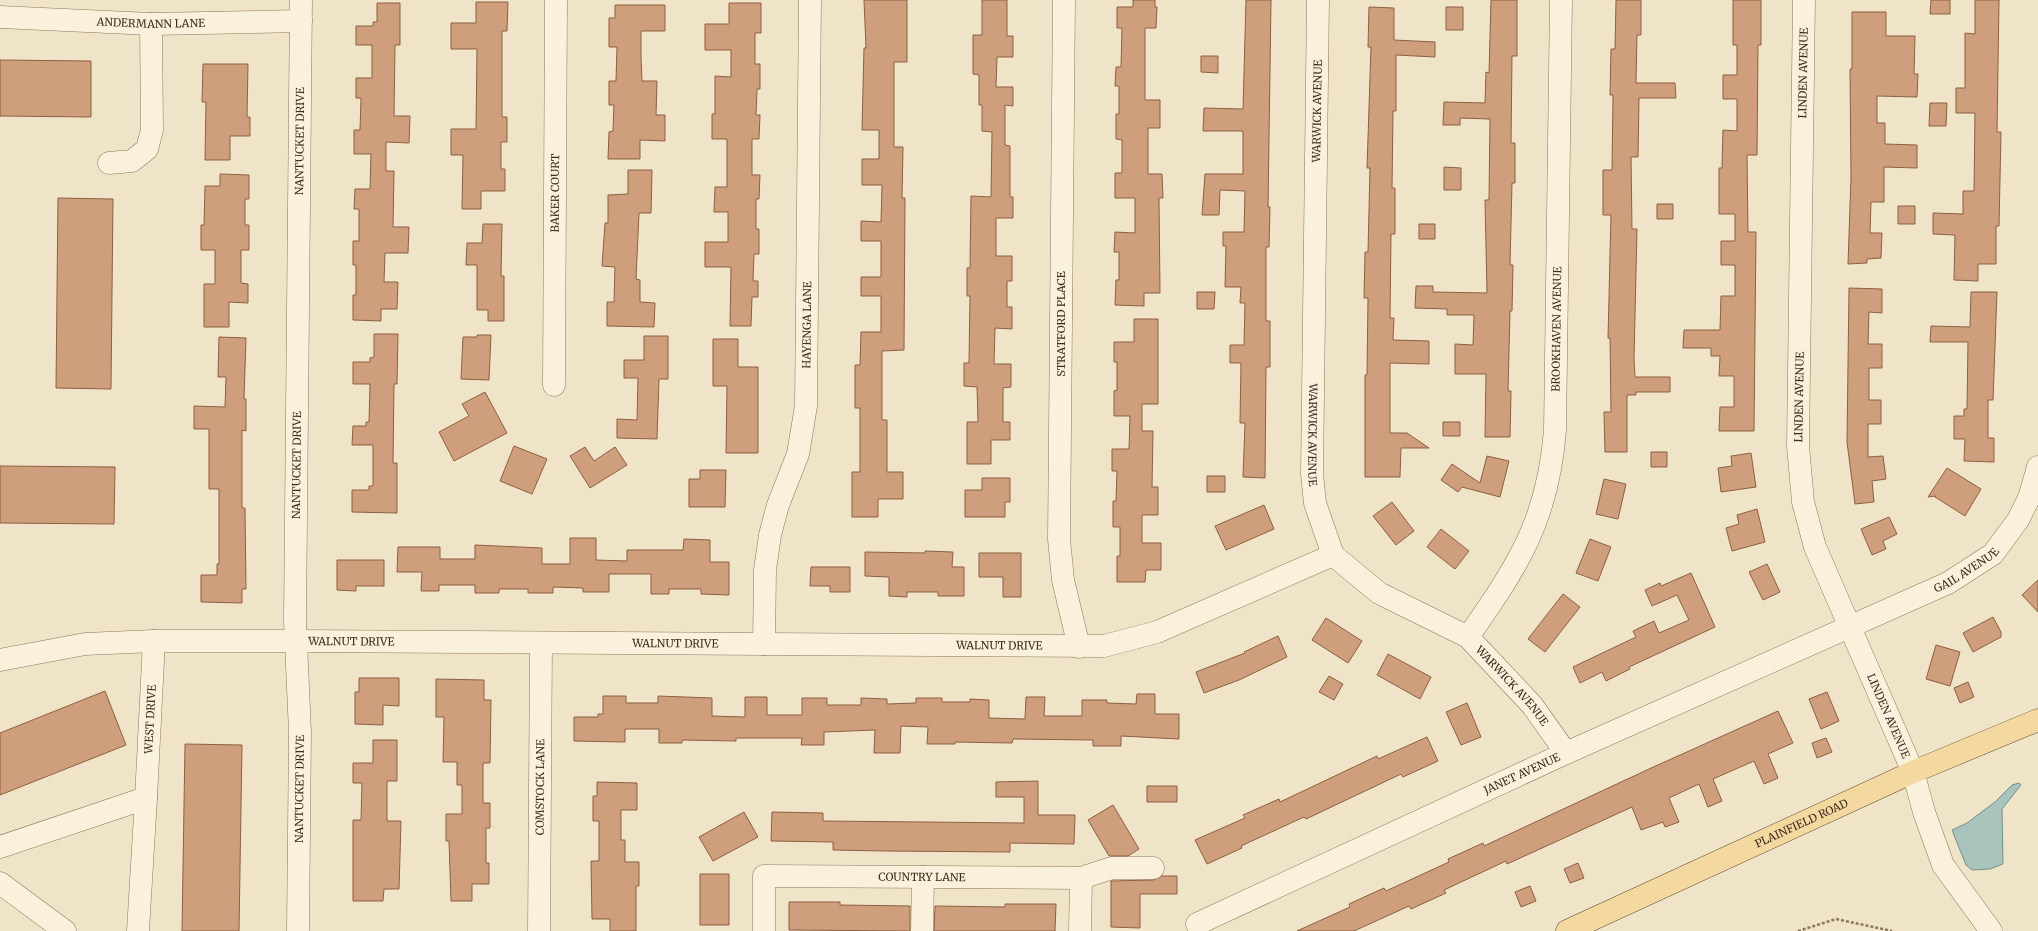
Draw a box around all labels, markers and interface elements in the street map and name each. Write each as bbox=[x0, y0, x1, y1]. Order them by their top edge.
street label: ANDERMANN LANE bbox=[95, 14, 205, 31]
street label: LINDEN AVENUE bbox=[1795, 28, 1811, 118]
street label: WARWICK AVENUE bbox=[1309, 59, 1325, 164]
street label: NANTUCKET DRIVE bbox=[292, 87, 307, 195]
street label: BAKER COURT bbox=[548, 153, 562, 232]
street label: BROOKHAVEN AVENUE bbox=[1549, 266, 1564, 392]
street label: STRATFORD PLACE bbox=[1054, 271, 1068, 377]
street label: HAYENGA LANE bbox=[799, 281, 814, 369]
street label: LINDEN AVENUE bbox=[1791, 352, 1807, 442]
street label: WARWICK AVENUE bbox=[1305, 382, 1320, 487]
street label: NANTUCKET DRIVE bbox=[289, 411, 304, 519]
street label: GAIL AVENUE bbox=[1931, 545, 2002, 595]
street label: WALNUT DRIVE bbox=[307, 634, 395, 649]
street label: WALNUT DRIVE bbox=[631, 636, 719, 651]
street label: WALNUT DRIVE bbox=[955, 638, 1043, 653]
street label: WARWICK AVENUE bbox=[1472, 642, 1552, 729]
street label: LINDEN AVENUE bbox=[1864, 671, 1913, 760]
street label: WEST DRIVE bbox=[141, 684, 159, 755]
street label: NANTUCKET DRIVE bbox=[292, 735, 307, 843]
street label: COMSTOCK LANE bbox=[533, 739, 547, 835]
street label: JANET AVENUE bbox=[1481, 750, 1562, 798]
street label: PLAINFIELD ROAD bbox=[1753, 796, 1850, 851]
street label: COUNTRY LANE bbox=[878, 870, 966, 884]

